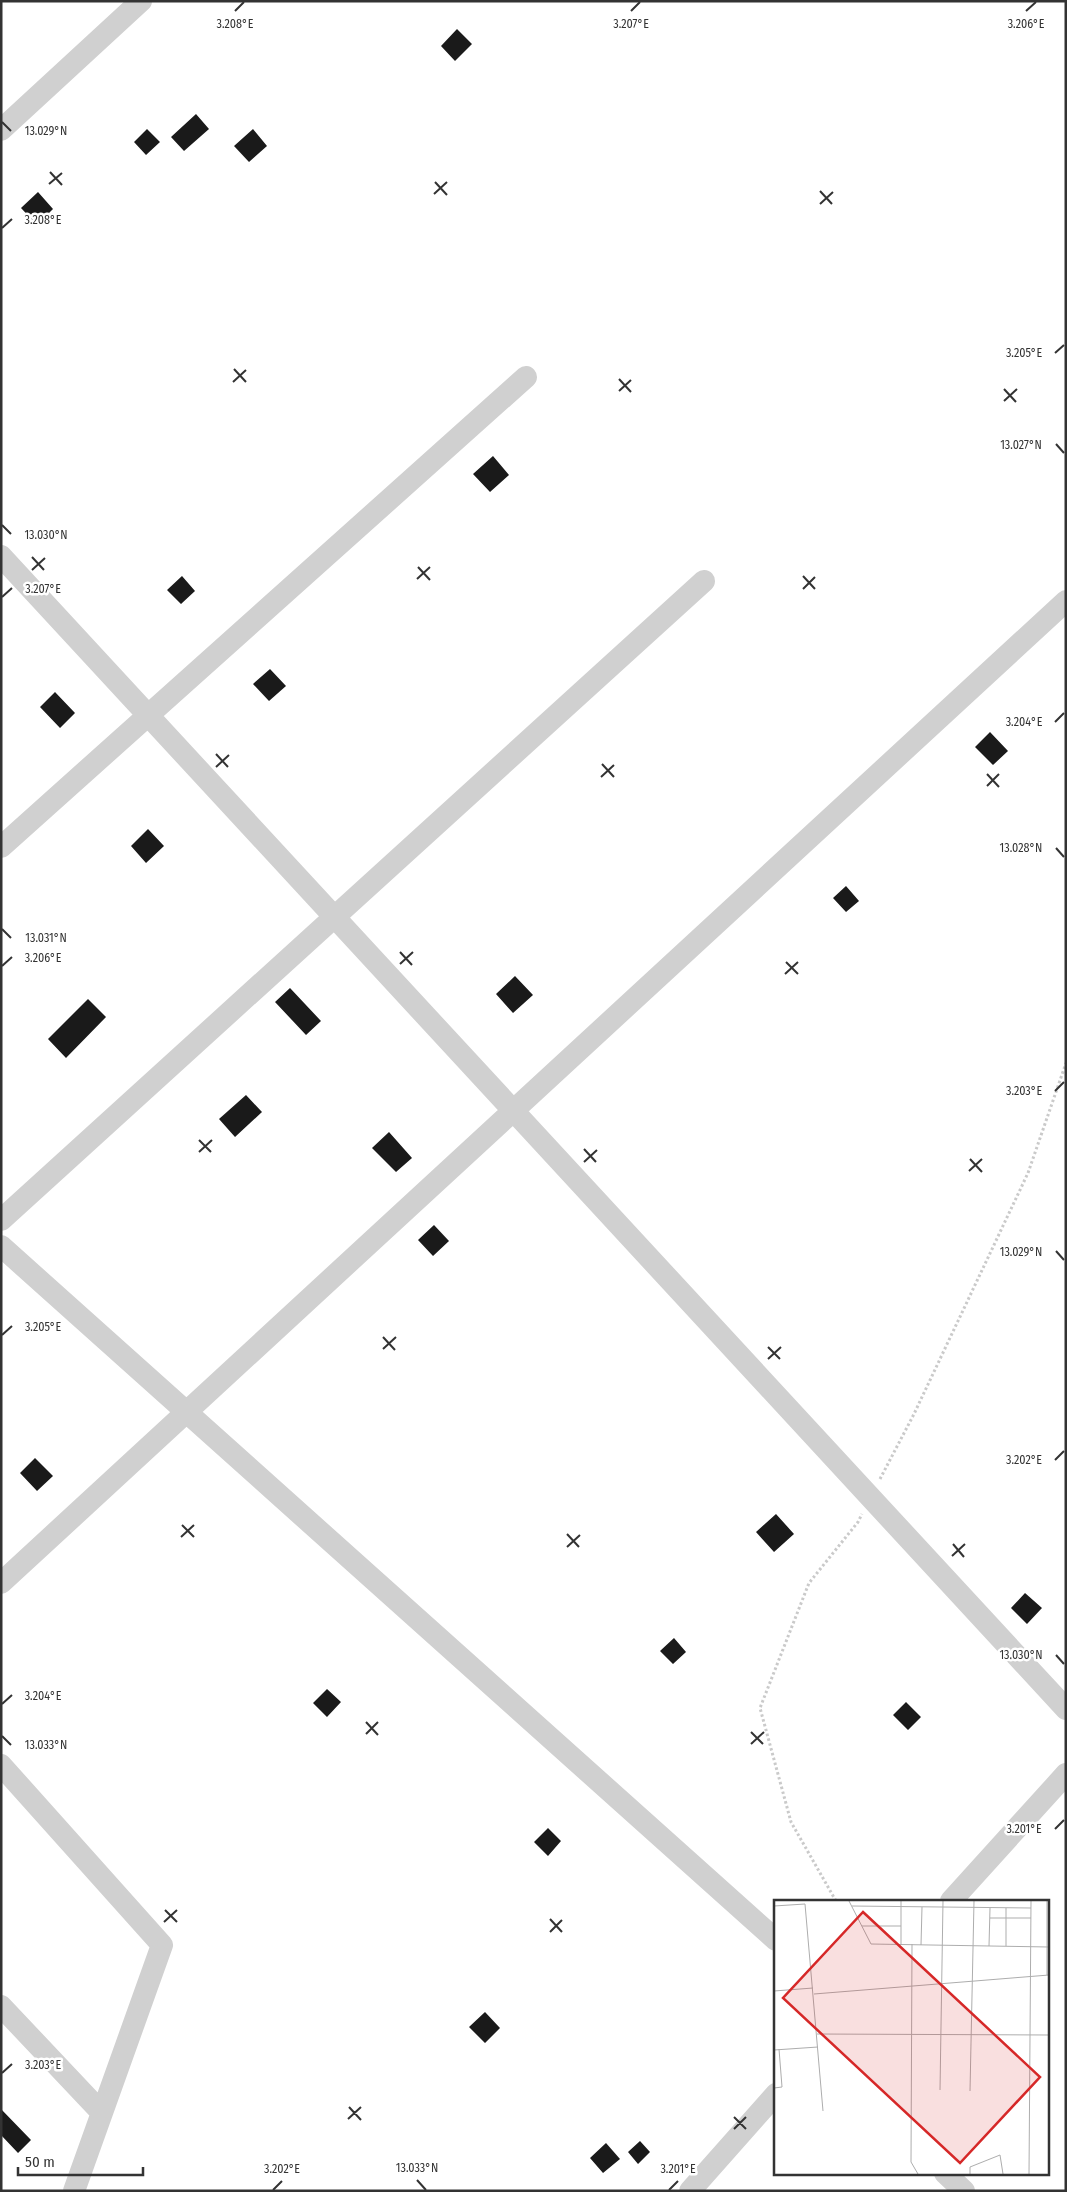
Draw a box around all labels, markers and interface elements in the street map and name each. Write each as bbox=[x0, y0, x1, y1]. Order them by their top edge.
text: 3.208°E bbox=[217, 17, 254, 31]
text: 3.207°E bbox=[613, 17, 649, 31]
text: 3.206°E bbox=[1008, 17, 1045, 31]
text: 13.029°N bbox=[25, 124, 67, 138]
text: 3.208°E bbox=[25, 213, 62, 227]
text: 3.205°E bbox=[1006, 346, 1042, 360]
text: 13.027°N bbox=[1000, 438, 1042, 452]
text: 13.030°N bbox=[24, 528, 68, 542]
text: 3.207°E bbox=[25, 582, 61, 596]
text: 3.204°E bbox=[1006, 715, 1043, 729]
text: 13.028°N bbox=[1000, 841, 1042, 855]
text: 13.031°N bbox=[25, 931, 67, 945]
text: 3.206°E bbox=[25, 951, 62, 965]
text: 3.203°E bbox=[1006, 1084, 1042, 1098]
text: 13.029°N bbox=[1000, 1245, 1042, 1259]
text: 3.205°E bbox=[25, 1320, 61, 1334]
text: 3.202°E bbox=[1006, 1453, 1042, 1467]
text: 13.030°N bbox=[999, 1648, 1043, 1662]
text: 3.204°E bbox=[25, 1689, 62, 1703]
text: 13.033°N bbox=[25, 1738, 67, 1752]
text: 3.201°E bbox=[1006, 1822, 1042, 1836]
inset map bbox=[774, 1900, 1050, 2174]
text: 3.203°E bbox=[25, 2058, 61, 2072]
scale bar bbox=[18, 2144, 142, 2176]
text: 50 m bbox=[25, 2153, 55, 2171]
text: 13.033°N bbox=[396, 2161, 438, 2175]
text: 3.202°E bbox=[264, 2162, 300, 2176]
text: 3.201°E bbox=[660, 2162, 696, 2176]

